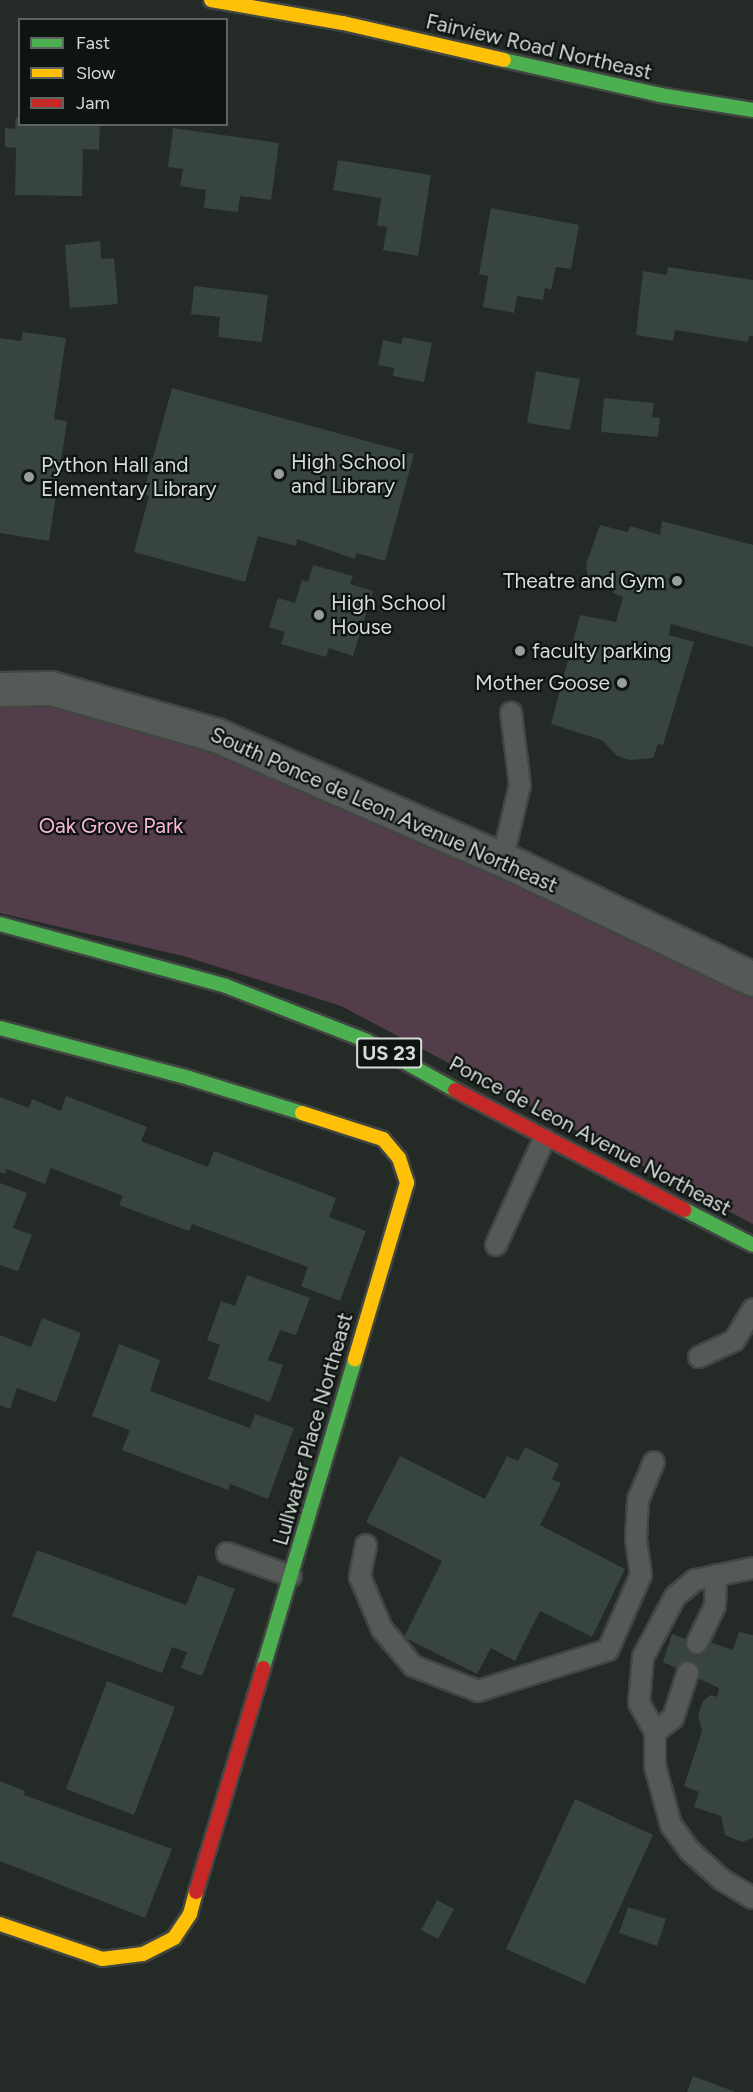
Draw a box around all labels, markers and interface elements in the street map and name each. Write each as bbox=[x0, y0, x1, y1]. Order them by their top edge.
street label: Fairview Road Northeast bbox=[424, 9, 654, 85]
legend bbox=[18, 18, 228, 126]
text: Fast bbox=[76, 32, 110, 54]
text: Slow bbox=[76, 62, 115, 84]
text: Jam bbox=[76, 92, 110, 114]
place label: High School and Library bbox=[291, 449, 406, 499]
place label: Python Hall and Elementary Library bbox=[41, 452, 217, 502]
marker: High School and Library bbox=[272, 467, 286, 481]
marker: Python Hall and Elementary Library bbox=[22, 470, 36, 484]
place label: Theatre and Gym bbox=[503, 568, 665, 594]
marker: Theatre and Gym bbox=[670, 574, 684, 588]
place label: High School House bbox=[331, 590, 446, 640]
marker: High School House bbox=[312, 608, 326, 622]
place label: faculty parking bbox=[532, 638, 672, 664]
marker: faculty parking bbox=[513, 644, 527, 658]
place label: Mother Goose bbox=[475, 670, 610, 696]
marker: Mother Goose bbox=[615, 676, 629, 690]
street label: South Ponce de Leon Avenue Northeast bbox=[207, 722, 561, 898]
park label: Oak Grove Park bbox=[39, 813, 183, 839]
road number: US 23 bbox=[356, 1036, 422, 1070]
street label: Ponce de Leon Avenue Northeast bbox=[445, 1051, 735, 1221]
street label: Lullwater Place Northeast bbox=[268, 1310, 358, 1548]

